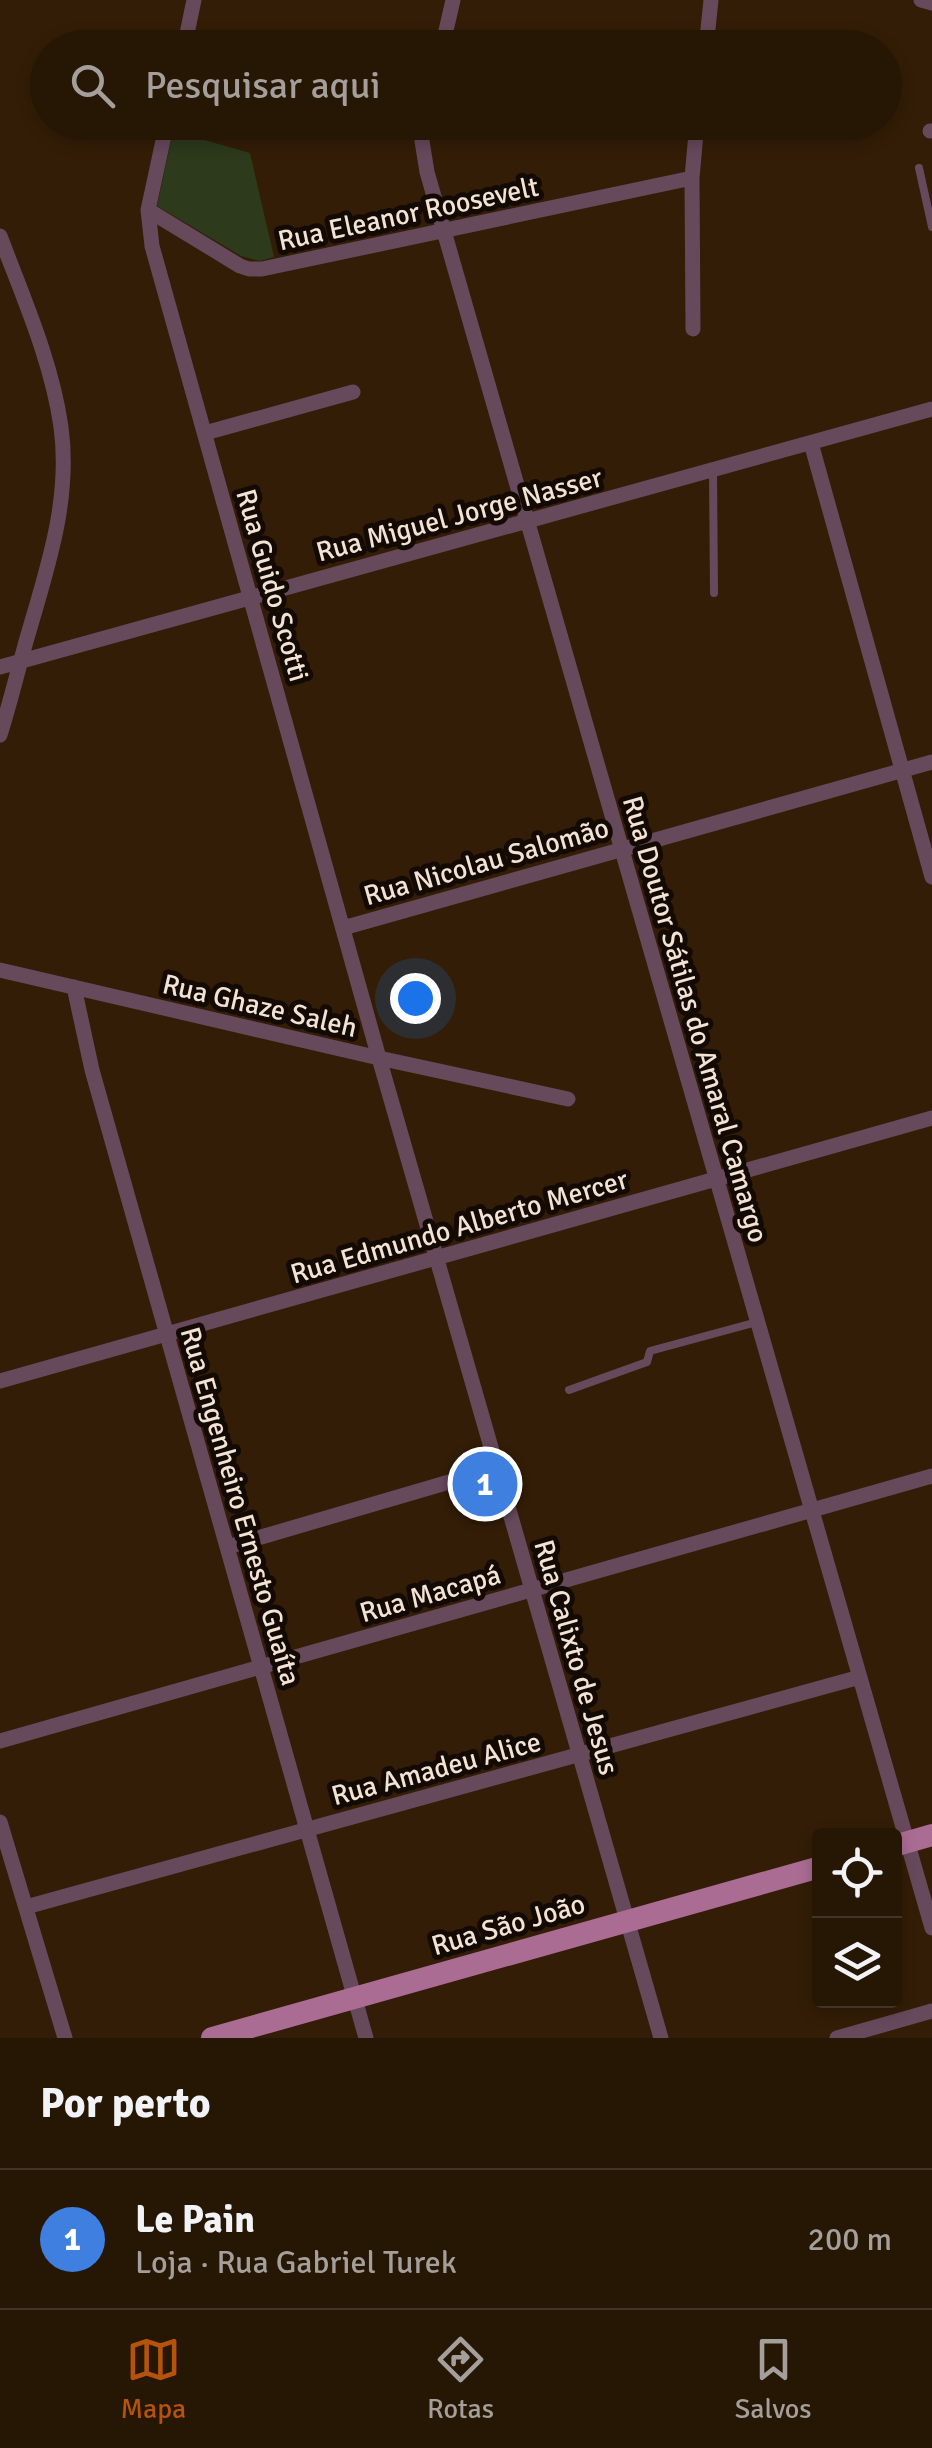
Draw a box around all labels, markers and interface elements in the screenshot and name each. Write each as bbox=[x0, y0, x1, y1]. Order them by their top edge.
search box bbox=[30, 30, 902, 140]
icon: search bbox=[65, 58, 120, 113]
text: Pesquisar aqui bbox=[145, 62, 381, 109]
street label: Rua Eleanor Roosevelt bbox=[275, 170, 542, 258]
street label: Rua Miguel Jorge Nasser bbox=[313, 460, 607, 570]
street label: Rua Guido Scotti bbox=[228, 485, 316, 685]
street label: Rua Doutor Sátilas do Amaral Camargo bbox=[615, 792, 775, 1247]
street label: Rua Nicolau Salomão bbox=[360, 811, 613, 913]
street label: Rua Ghaze Saleh bbox=[159, 967, 360, 1045]
your location bbox=[390, 973, 441, 1024]
street label: Rua Edmundo Alberto Mercer bbox=[287, 1162, 633, 1291]
street label: Rua Engenheiro Ernesto Guaíta bbox=[173, 1323, 308, 1689]
pin: 1 bbox=[452, 1446, 518, 1522]
street label: Rua Calixto de Jesus bbox=[526, 1536, 626, 1779]
street label: Rua Macapá bbox=[356, 1558, 505, 1630]
street label: Rua Amadeu Alice bbox=[328, 1725, 545, 1813]
map controls bbox=[812, 1828, 902, 2008]
button: locate bbox=[812, 1828, 902, 1918]
street label: Rua São João bbox=[428, 1887, 589, 1963]
button: layers bbox=[812, 1918, 902, 2008]
text: Por perto bbox=[40, 2078, 211, 2129]
text: Le Pain bbox=[135, 2196, 255, 2243]
text: 1 bbox=[64, 2220, 81, 2259]
text: 200 m bbox=[808, 2220, 892, 2259]
text: Loja · Rua Gabriel Turek bbox=[135, 2243, 457, 2282]
tab: Mapa bbox=[120, 2332, 186, 2426]
tab: Rotas bbox=[427, 2332, 494, 2426]
tab: Salvos bbox=[735, 2332, 812, 2426]

